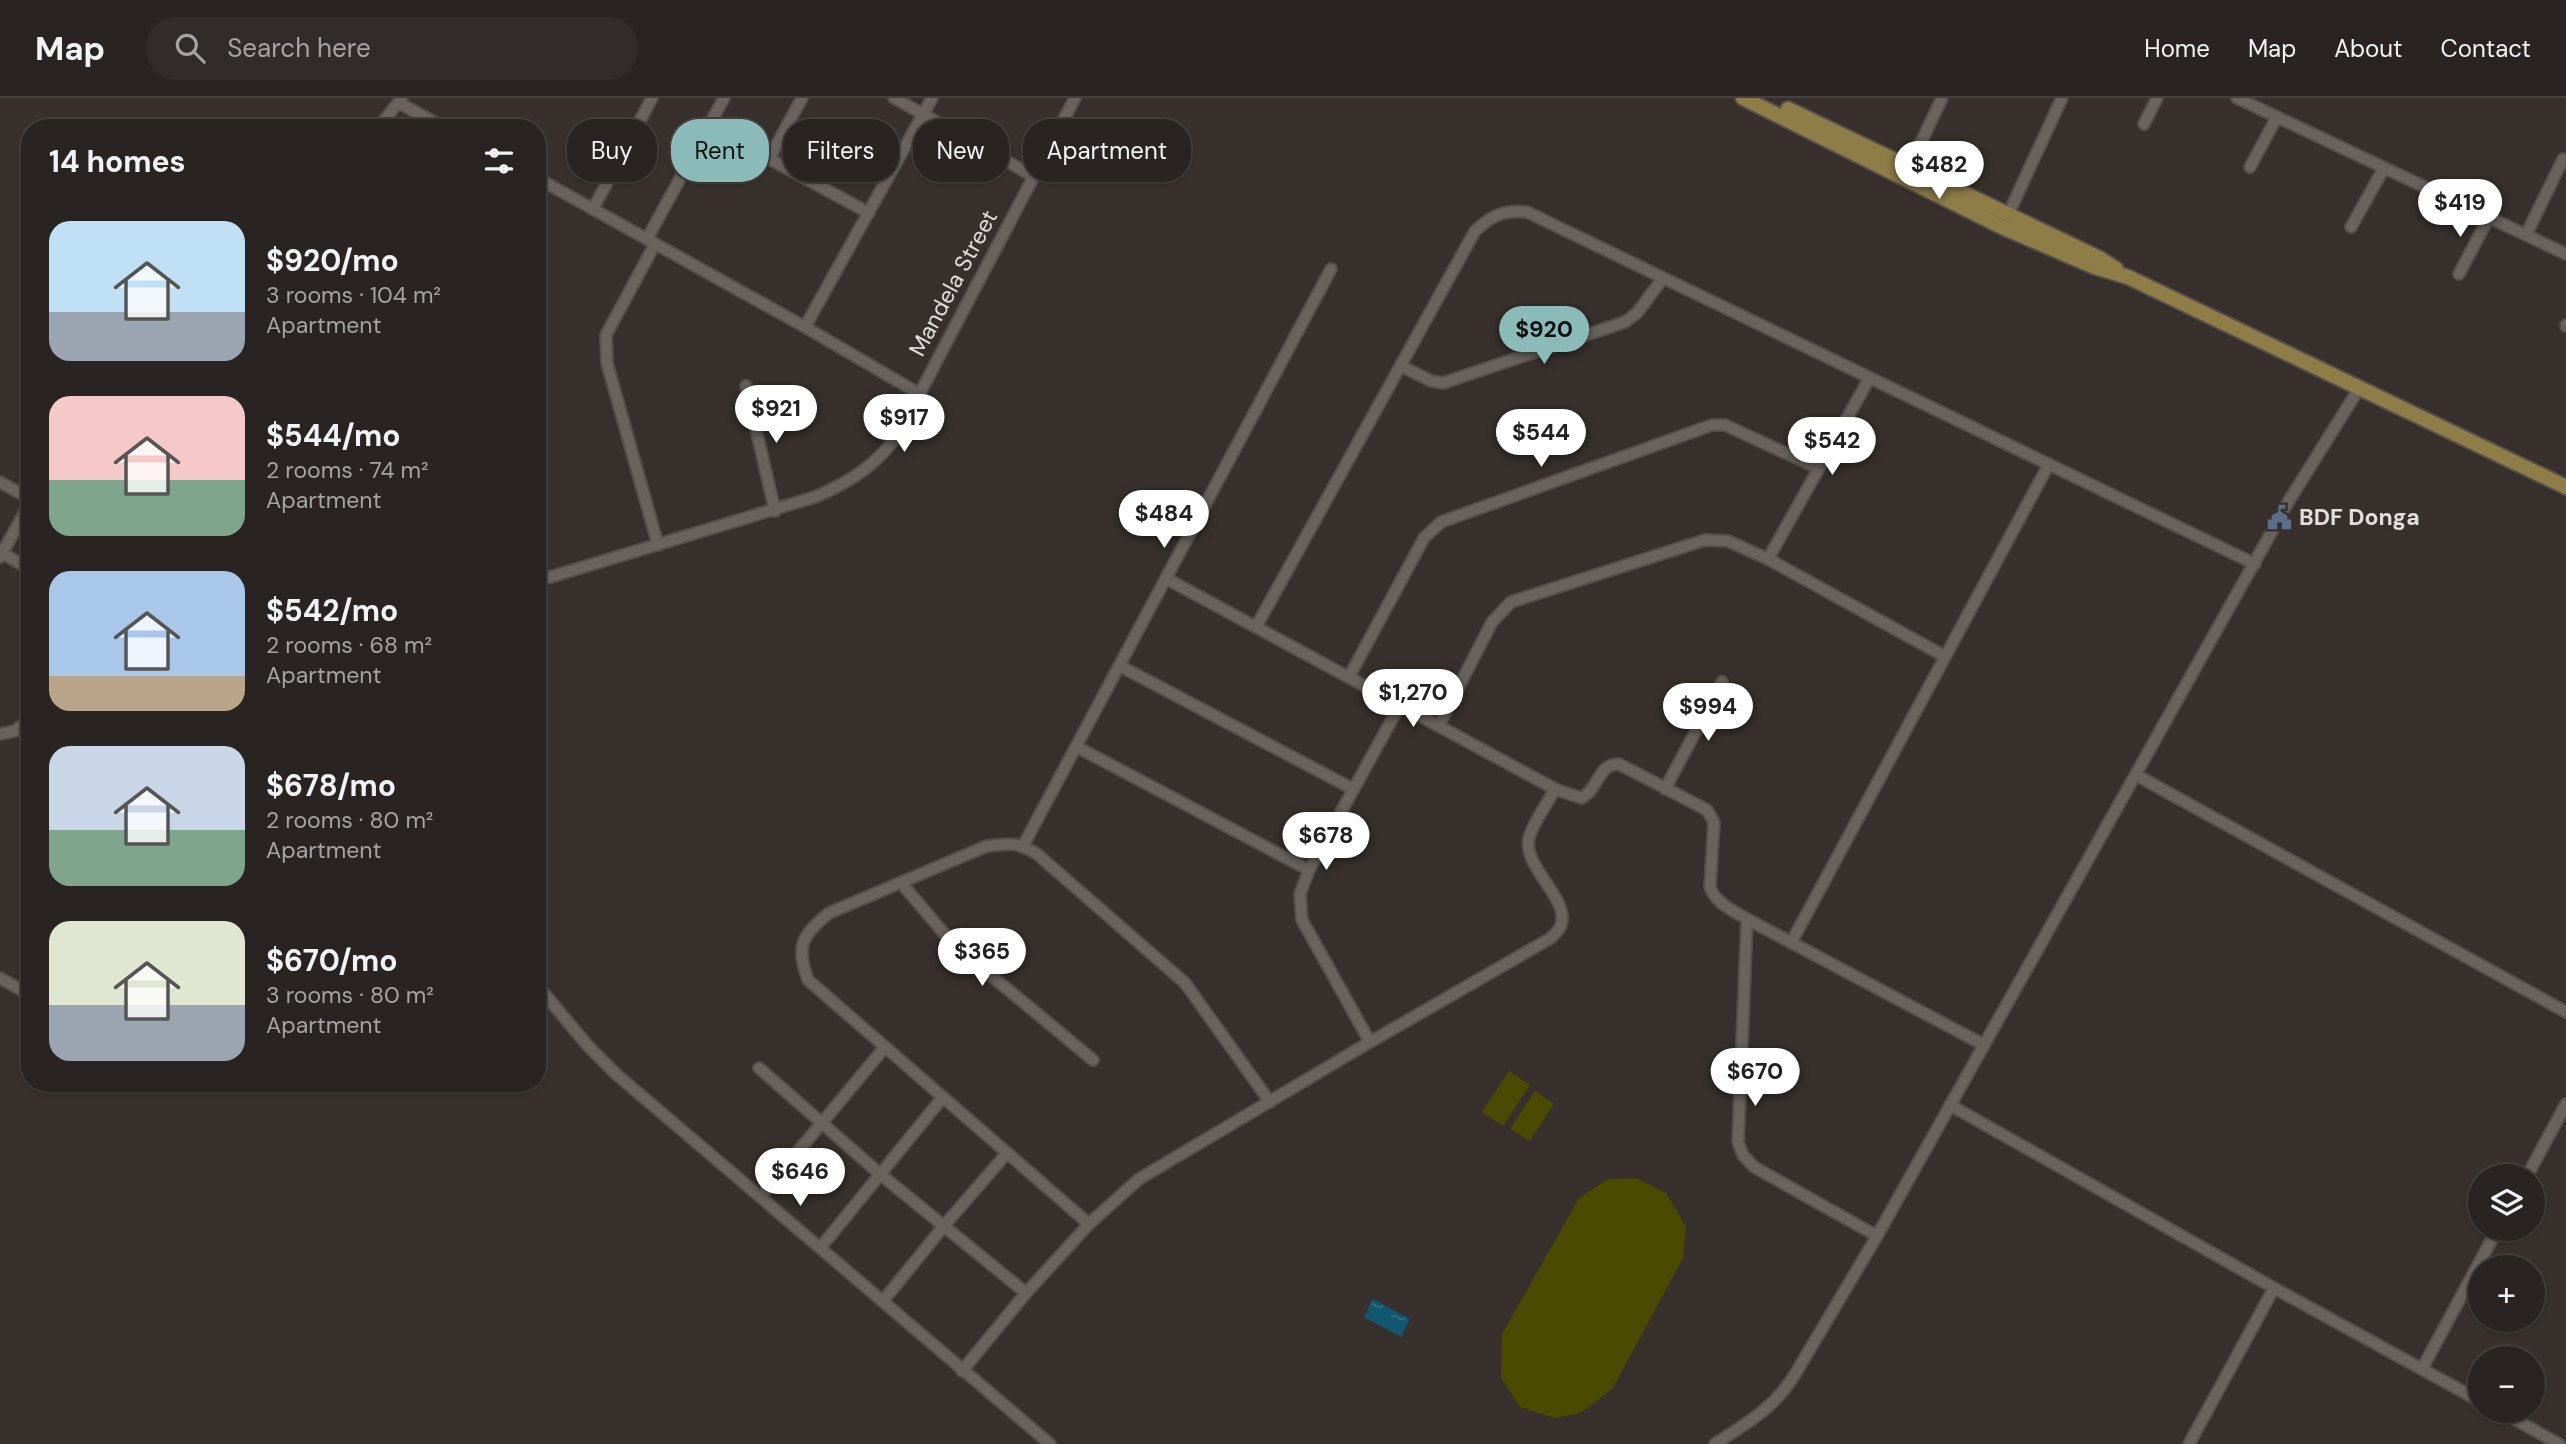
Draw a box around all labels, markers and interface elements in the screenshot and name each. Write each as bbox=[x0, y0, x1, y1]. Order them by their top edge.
search box bbox=[147, 17, 637, 80]
text: Map bbox=[35, 27, 105, 70]
icon: search bbox=[171, 29, 209, 67]
text: Search here bbox=[227, 31, 371, 65]
text: Home bbox=[2144, 33, 2210, 64]
text: Map bbox=[2248, 33, 2296, 64]
text: About bbox=[2334, 33, 2403, 64]
text: Contact bbox=[2441, 33, 2531, 64]
chip: Buy bbox=[567, 119, 657, 182]
chip: Rent bbox=[671, 119, 769, 182]
chip: Filters bbox=[783, 119, 899, 182]
chip: New bbox=[913, 119, 1009, 182]
chip: Apartment bbox=[1023, 119, 1191, 182]
pin: $482 bbox=[1898, 141, 1980, 201]
text: 14 homes bbox=[49, 142, 186, 181]
icon: filters bbox=[480, 142, 518, 180]
text: $482 bbox=[1911, 149, 1967, 179]
pin: $419 bbox=[2419, 180, 2501, 239]
text: $419 bbox=[2434, 187, 2486, 217]
street label: Mandela Street bbox=[902, 205, 1004, 361]
text: $920/mo bbox=[266, 241, 399, 280]
icon: home bbox=[105, 249, 189, 333]
text: 3 rooms · 104 m² bbox=[266, 280, 441, 310]
pin: $920 bbox=[1503, 306, 1585, 366]
text: Apartment bbox=[266, 310, 381, 340]
text: $920 bbox=[1515, 314, 1573, 344]
pin: $921 bbox=[735, 386, 817, 445]
text: $921 bbox=[751, 393, 801, 423]
pin: $917 bbox=[863, 394, 945, 454]
text: $917 bbox=[879, 402, 929, 432]
pin: $544 bbox=[1500, 410, 1582, 469]
text: $544/mo bbox=[266, 416, 401, 455]
text: $544 bbox=[1512, 417, 1570, 447]
pin: $542 bbox=[1791, 418, 1873, 477]
icon: home bbox=[105, 424, 189, 508]
text: $542 bbox=[1804, 425, 1860, 455]
text: 2 rooms · 74 m² bbox=[266, 455, 429, 485]
text: Apartment bbox=[266, 485, 381, 515]
pin: $484 bbox=[1123, 490, 1205, 550]
text: $484 bbox=[1135, 498, 1193, 528]
place label: BDF Donga bbox=[2299, 502, 2420, 532]
public building icon: BDF Donga bbox=[2265, 503, 2293, 531]
text: $542/mo bbox=[266, 591, 398, 630]
icon: home bbox=[105, 599, 189, 683]
text: 2 rooms · 68 m² bbox=[266, 630, 432, 660]
text: Apartment bbox=[266, 660, 381, 690]
pin: $1,270 bbox=[1356, 670, 1470, 729]
text: $1,270 bbox=[1378, 677, 1448, 707]
pin: $994 bbox=[1667, 684, 1749, 743]
text: $994 bbox=[1679, 691, 1737, 721]
text: $678/mo bbox=[266, 766, 396, 805]
icon: home bbox=[105, 774, 189, 858]
text: 2 rooms · 80 m² bbox=[266, 805, 433, 835]
pin: $678 bbox=[1285, 812, 1367, 872]
text: $678 bbox=[1299, 820, 1353, 850]
text: Apartment bbox=[266, 835, 381, 865]
pin: $365 bbox=[941, 928, 1023, 988]
text: $365 bbox=[954, 936, 1010, 966]
text: $670/mo bbox=[266, 941, 397, 980]
icon: home bbox=[105, 949, 189, 1033]
text: 3 rooms · 80 m² bbox=[266, 980, 434, 1010]
text: Apartment bbox=[266, 1010, 381, 1040]
pin: $670 bbox=[1714, 1048, 1796, 1108]
text: $670 bbox=[1727, 1056, 1783, 1086]
pin: $646 bbox=[759, 1148, 841, 1208]
text: $646 bbox=[771, 1156, 829, 1186]
map controls bbox=[2468, 1164, 2545, 1423]
button: layers bbox=[2468, 1164, 2545, 1241]
button: + bbox=[2468, 1255, 2545, 1332]
button: − bbox=[2468, 1346, 2545, 1423]

